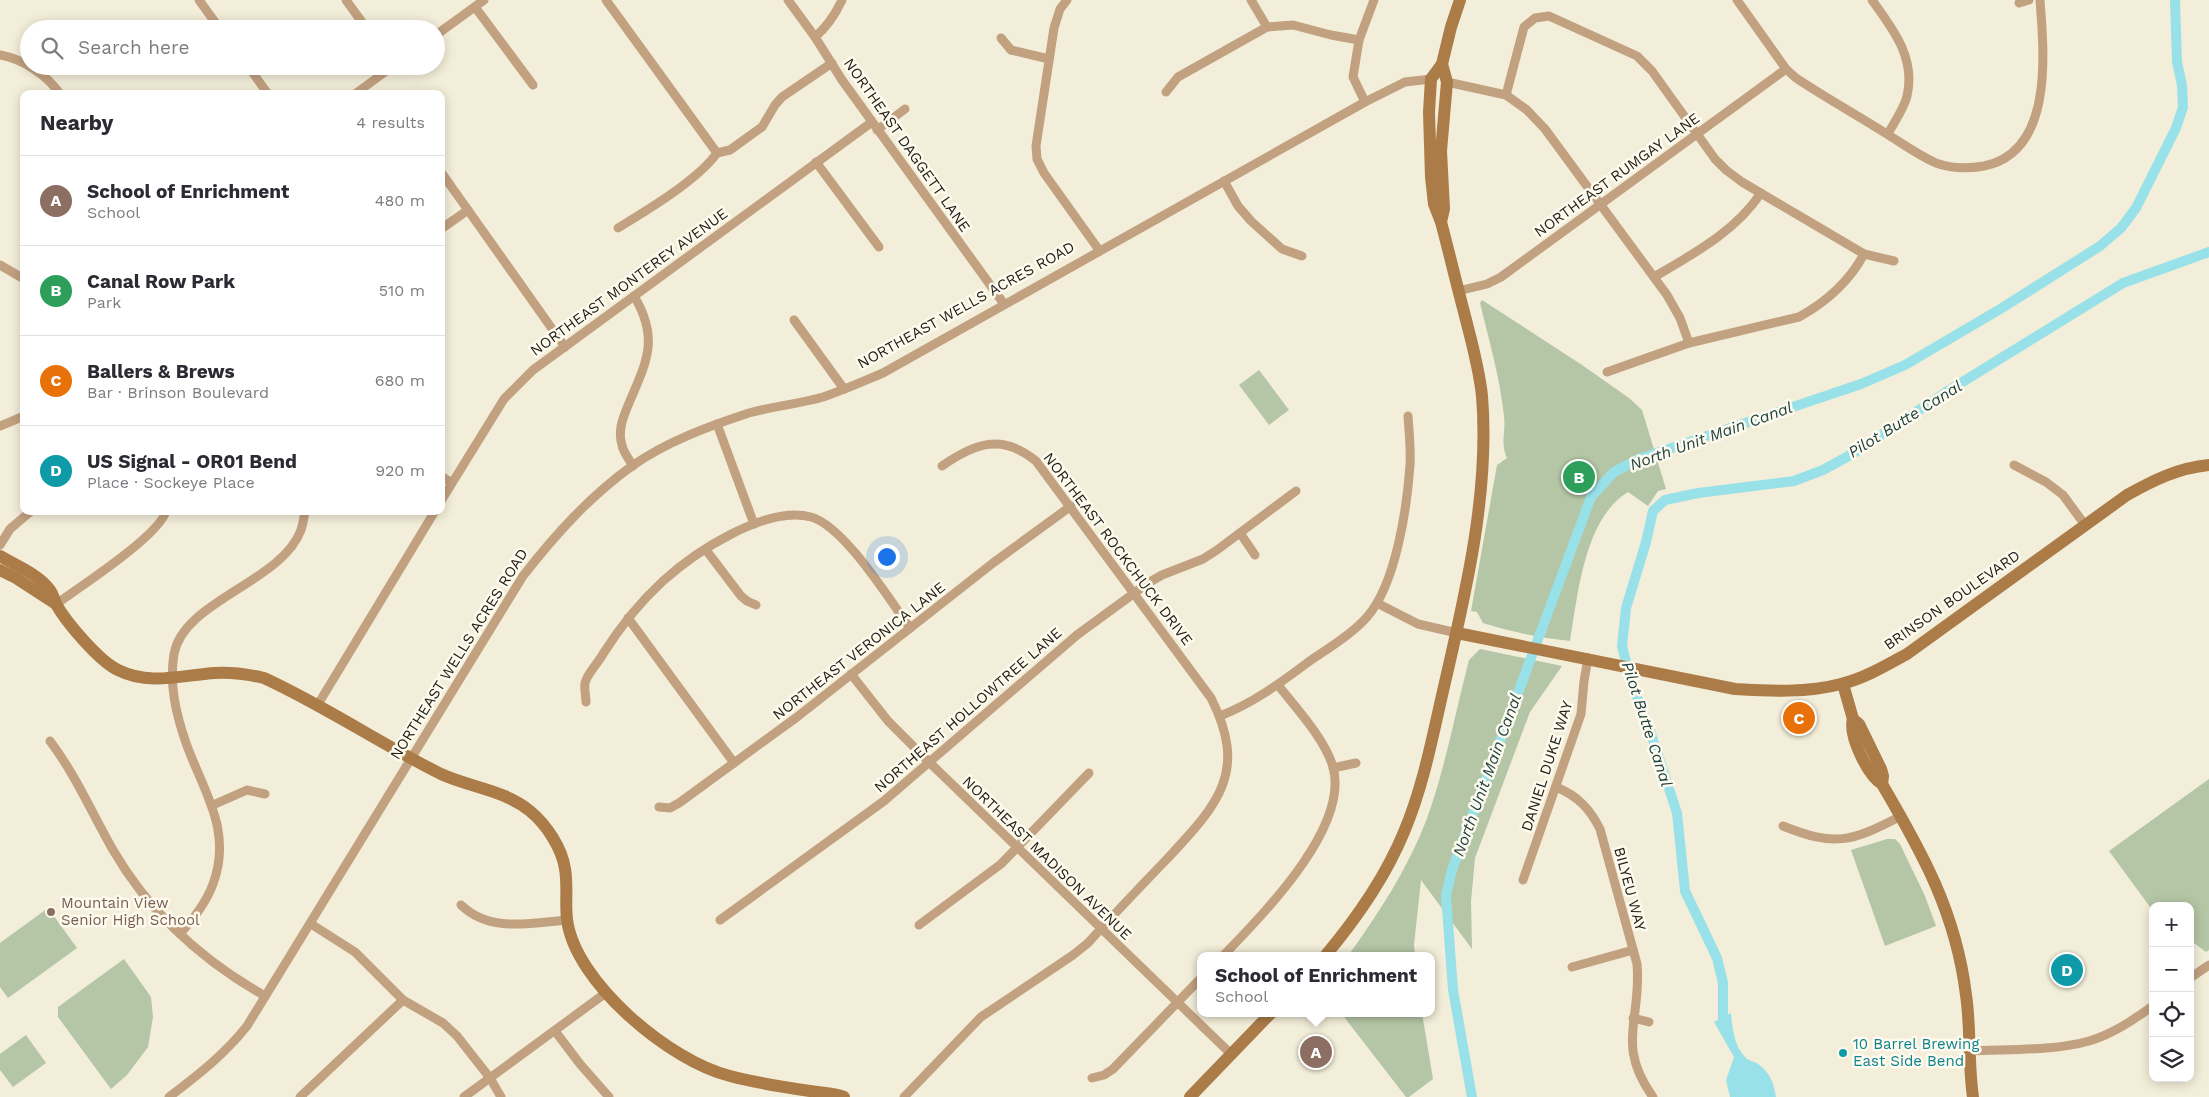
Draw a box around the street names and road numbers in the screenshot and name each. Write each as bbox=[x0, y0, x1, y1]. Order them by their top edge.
street label: NORTHEAST DAGGETT LANE bbox=[840, 55, 974, 235]
street label: NORTHEAST RUMGAY LANE bbox=[1531, 109, 1703, 241]
street label: NORTHEAST MONTEREY AVENUE bbox=[527, 204, 731, 360]
street label: NORTHEAST WELLS ACRES ROAD bbox=[854, 238, 1078, 372]
street label: NORTHEAST ROCKCHUCK DRIVE bbox=[1040, 449, 1196, 649]
street label: NORTHEAST WELLS ACRES ROAD bbox=[386, 545, 532, 763]
street label: BRINSON BOULEVARD bbox=[1881, 546, 2023, 654]
street label: NORTHEAST VERONICA LANE bbox=[769, 578, 949, 724]
street label: NORTHEAST HOLLOWTREE LANE bbox=[871, 624, 1065, 796]
street label: DANIEL DUKE WAY bbox=[1517, 698, 1577, 833]
street label: NORTHEAST MADISON AVENUE bbox=[959, 772, 1135, 944]
street label: BILYEU WAY bbox=[1610, 845, 1650, 933]

